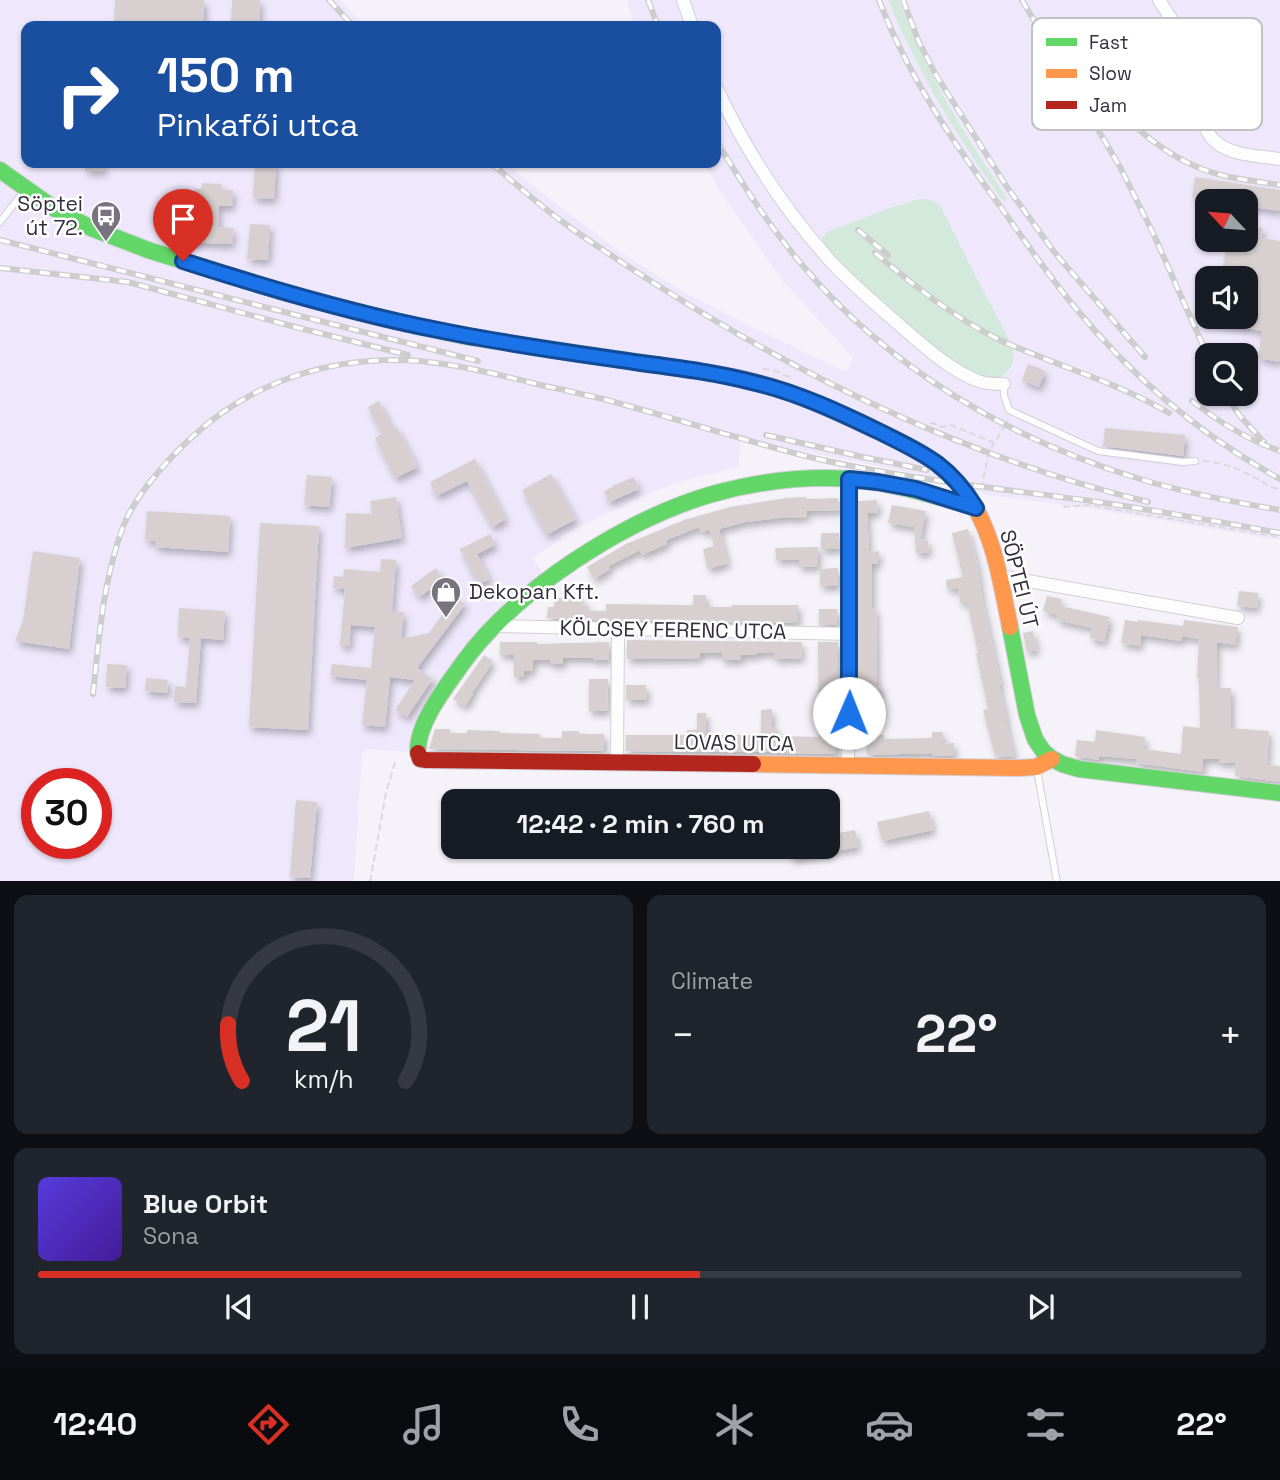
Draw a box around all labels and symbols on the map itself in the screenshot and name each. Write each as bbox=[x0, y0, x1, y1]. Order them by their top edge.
legend bbox=[1032, 18, 1262, 130]
text: Fast bbox=[1089, 30, 1129, 55]
text: Slow bbox=[1089, 61, 1132, 86]
text: Jam bbox=[1089, 93, 1127, 118]
pin bbox=[153, 189, 213, 261]
north arrow bbox=[1195, 189, 1258, 252]
place label: Söptei út 72. bbox=[17, 190, 83, 241]
bus stop icon: Söptei út 72. bbox=[89, 199, 123, 243]
street label: SÖPTEI ÚT bbox=[994, 527, 1045, 631]
shop icon: Dekopan Kft. bbox=[429, 575, 463, 619]
place label: Dekopan Kft. bbox=[469, 578, 599, 605]
street label: KÖLCSEY FERENC UTCA bbox=[559, 614, 787, 645]
position arrow bbox=[812, 676, 886, 750]
street label: LOVAS UTCA bbox=[674, 728, 794, 757]
speed limit sign: 30 bbox=[21, 768, 112, 859]

